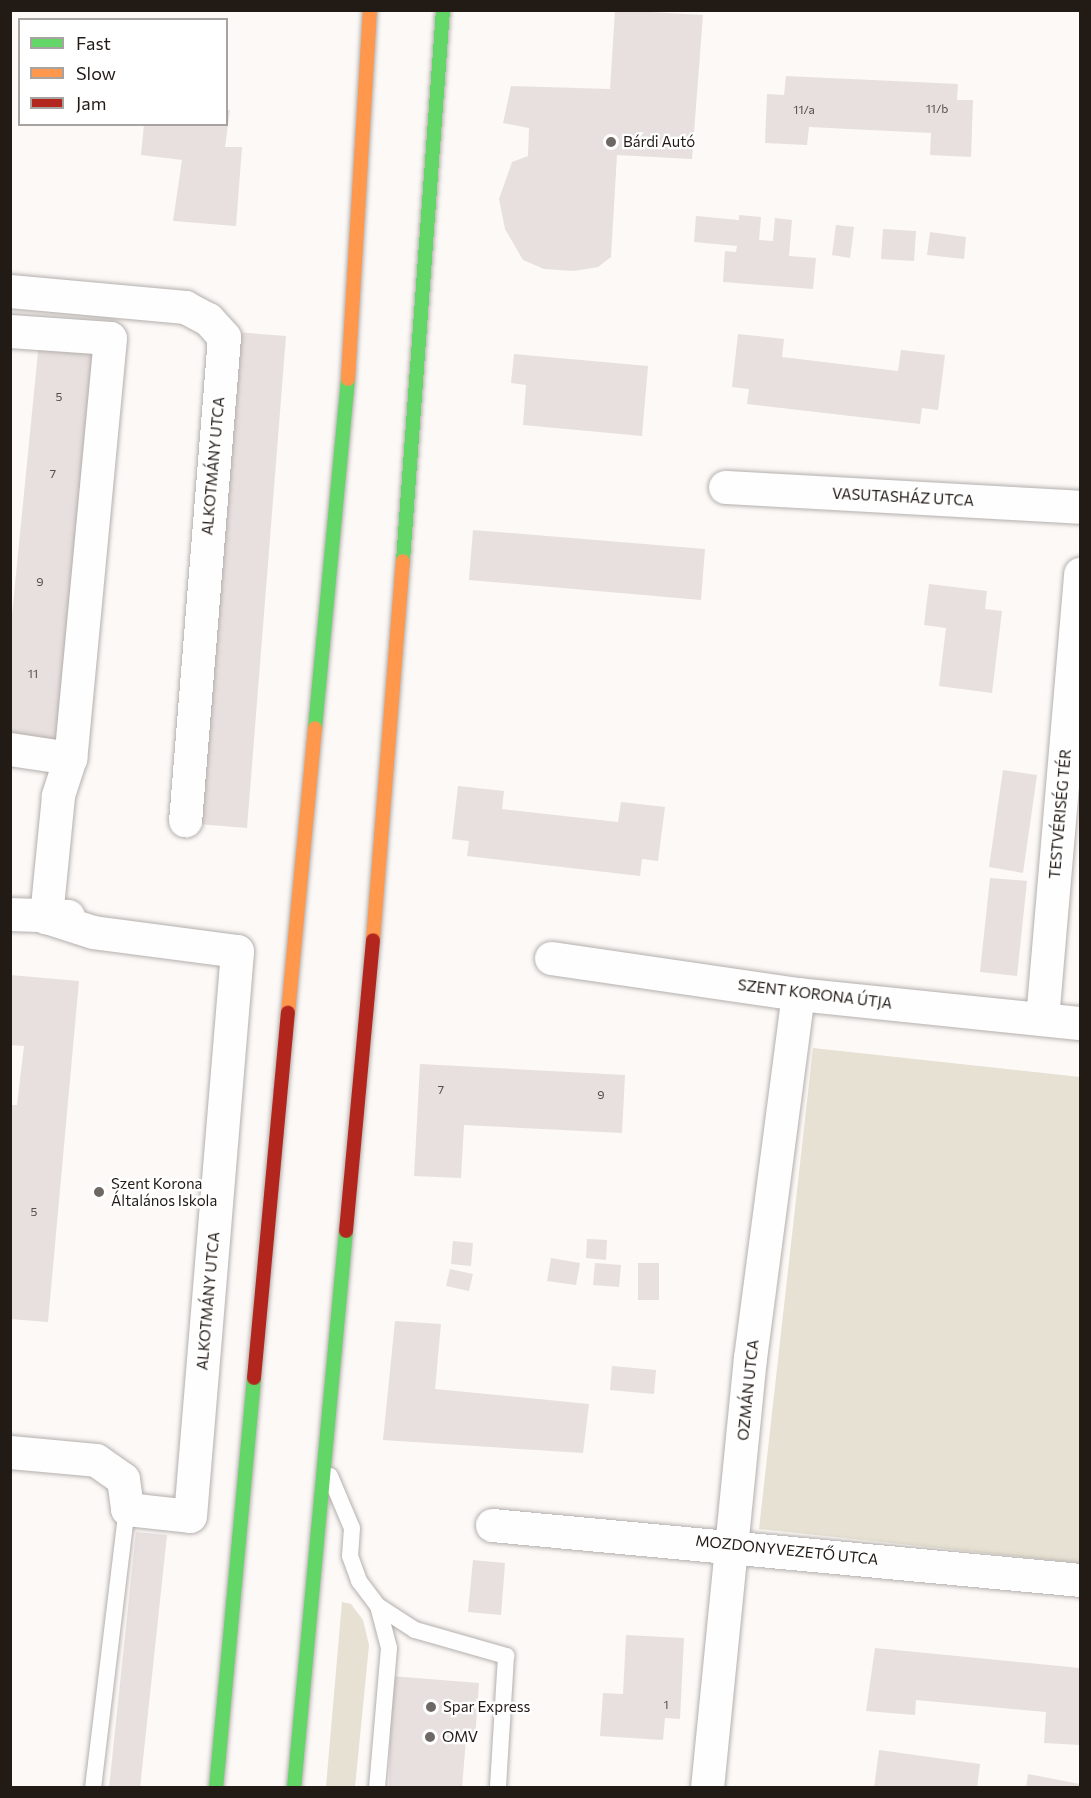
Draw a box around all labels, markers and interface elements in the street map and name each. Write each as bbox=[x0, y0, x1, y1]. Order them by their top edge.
legend bbox=[18, 18, 228, 126]
text: Fast bbox=[76, 32, 111, 54]
text: Slow bbox=[76, 62, 116, 84]
text: Jam bbox=[76, 92, 106, 114]
house number: 11/b bbox=[926, 102, 948, 116]
house number: 11/a bbox=[793, 103, 815, 117]
place label: Bárdi Autó bbox=[623, 133, 695, 151]
marker: Bárdi Autó bbox=[604, 135, 618, 149]
house number: 5 bbox=[56, 390, 62, 404]
street label: ALKOTMÁNY UTCA bbox=[198, 396, 228, 536]
house number: 7 bbox=[50, 467, 56, 481]
street label: VASUTASHÁZ UTCA bbox=[832, 484, 974, 510]
house number: 9 bbox=[36, 575, 44, 589]
house number: 11 bbox=[28, 667, 38, 681]
street label: TESTVÉRISÉG TÉR bbox=[1045, 748, 1075, 880]
street label: SZENT KORONA ÚTJA bbox=[737, 976, 893, 1012]
house number: 7 bbox=[438, 1083, 444, 1097]
house number: 9 bbox=[597, 1088, 605, 1102]
place label: Szent Korona Általános Iskola bbox=[111, 1174, 217, 1209]
marker: Szent Korona Általános Iskola bbox=[92, 1185, 106, 1199]
house number: 5 bbox=[31, 1205, 37, 1219]
street label: ALKOTMÁNY UTCA bbox=[193, 1231, 223, 1371]
street label: OZMÁN UTCA bbox=[734, 1338, 762, 1442]
street label: MOZDONYVEZETŐ UTCA bbox=[695, 1531, 879, 1569]
place label: Spar Express bbox=[443, 1698, 530, 1716]
house number: 1 bbox=[663, 1698, 669, 1712]
marker: Spar Express bbox=[424, 1700, 438, 1714]
place label: OMV bbox=[442, 1728, 478, 1746]
marker: OMV bbox=[423, 1730, 437, 1744]

